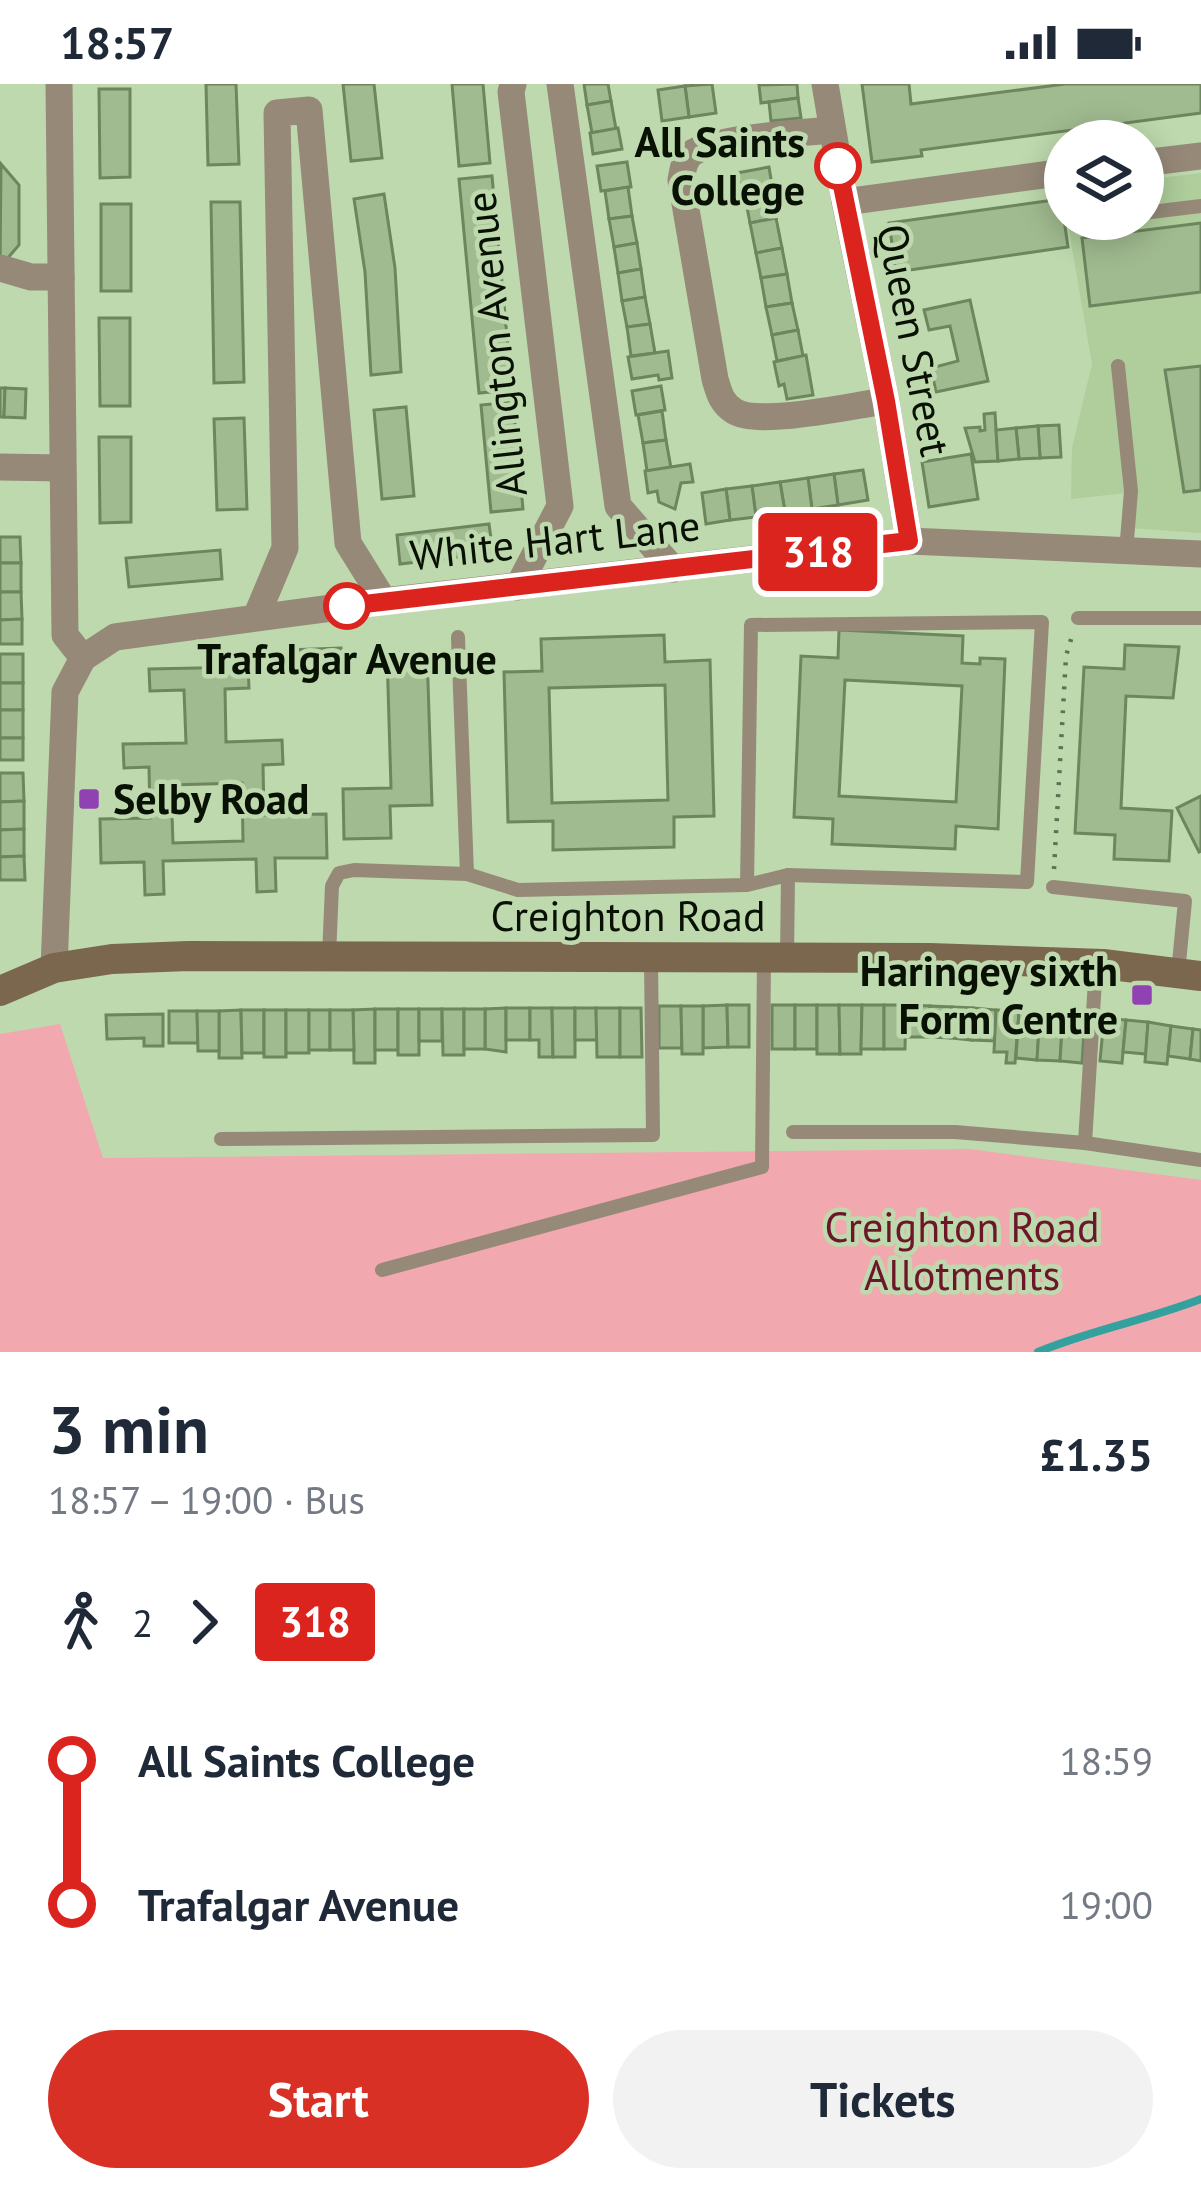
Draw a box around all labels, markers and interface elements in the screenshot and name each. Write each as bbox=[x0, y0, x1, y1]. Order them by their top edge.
text: 18:57 bbox=[60, 13, 174, 71]
place label: All Saints College bbox=[635, 114, 805, 217]
map controls bbox=[1044, 120, 1164, 240]
button: layers bbox=[1044, 120, 1164, 240]
marker: All Saints College bbox=[816, 144, 860, 188]
street label: Allington Avenue bbox=[452, 189, 539, 499]
street label: Queen Street bbox=[865, 219, 964, 461]
street label: White Hart Lane bbox=[407, 497, 703, 582]
line badge: 318 bbox=[749, 513, 887, 591]
text: 318 bbox=[782, 524, 854, 579]
marker: Trafalgar Avenue bbox=[325, 584, 369, 628]
place label: Trafalgar Avenue bbox=[197, 631, 497, 686]
place label: Selby Road bbox=[113, 771, 309, 826]
marker: Selby Road bbox=[76, 786, 102, 812]
street label: Creighton Road bbox=[490, 888, 766, 943]
place label: Haringey sixth Form Centre bbox=[860, 943, 1118, 1046]
marker: Haringey sixth Form Centre bbox=[1129, 982, 1155, 1008]
park label: Creighton Road Allotments bbox=[824, 1199, 1100, 1302]
text: 3 min bbox=[48, 1386, 209, 1471]
text: £1.35 bbox=[1040, 1425, 1153, 1483]
text: 18:57 – 19:00 · Bus bbox=[48, 1474, 365, 1525]
icon: walk bbox=[48, 1589, 114, 1655]
icon: forward bbox=[171, 1589, 237, 1655]
text: 318 bbox=[279, 1594, 351, 1649]
text: 2 bbox=[132, 1597, 153, 1648]
text: All Saints College bbox=[138, 1731, 475, 1789]
text: 18:59 bbox=[1059, 1735, 1153, 1786]
text: Trafalgar Avenue bbox=[138, 1875, 459, 1933]
text: 19:00 bbox=[1059, 1879, 1153, 1930]
button: Start bbox=[48, 2030, 589, 2168]
button: Tickets bbox=[613, 2030, 1153, 2168]

